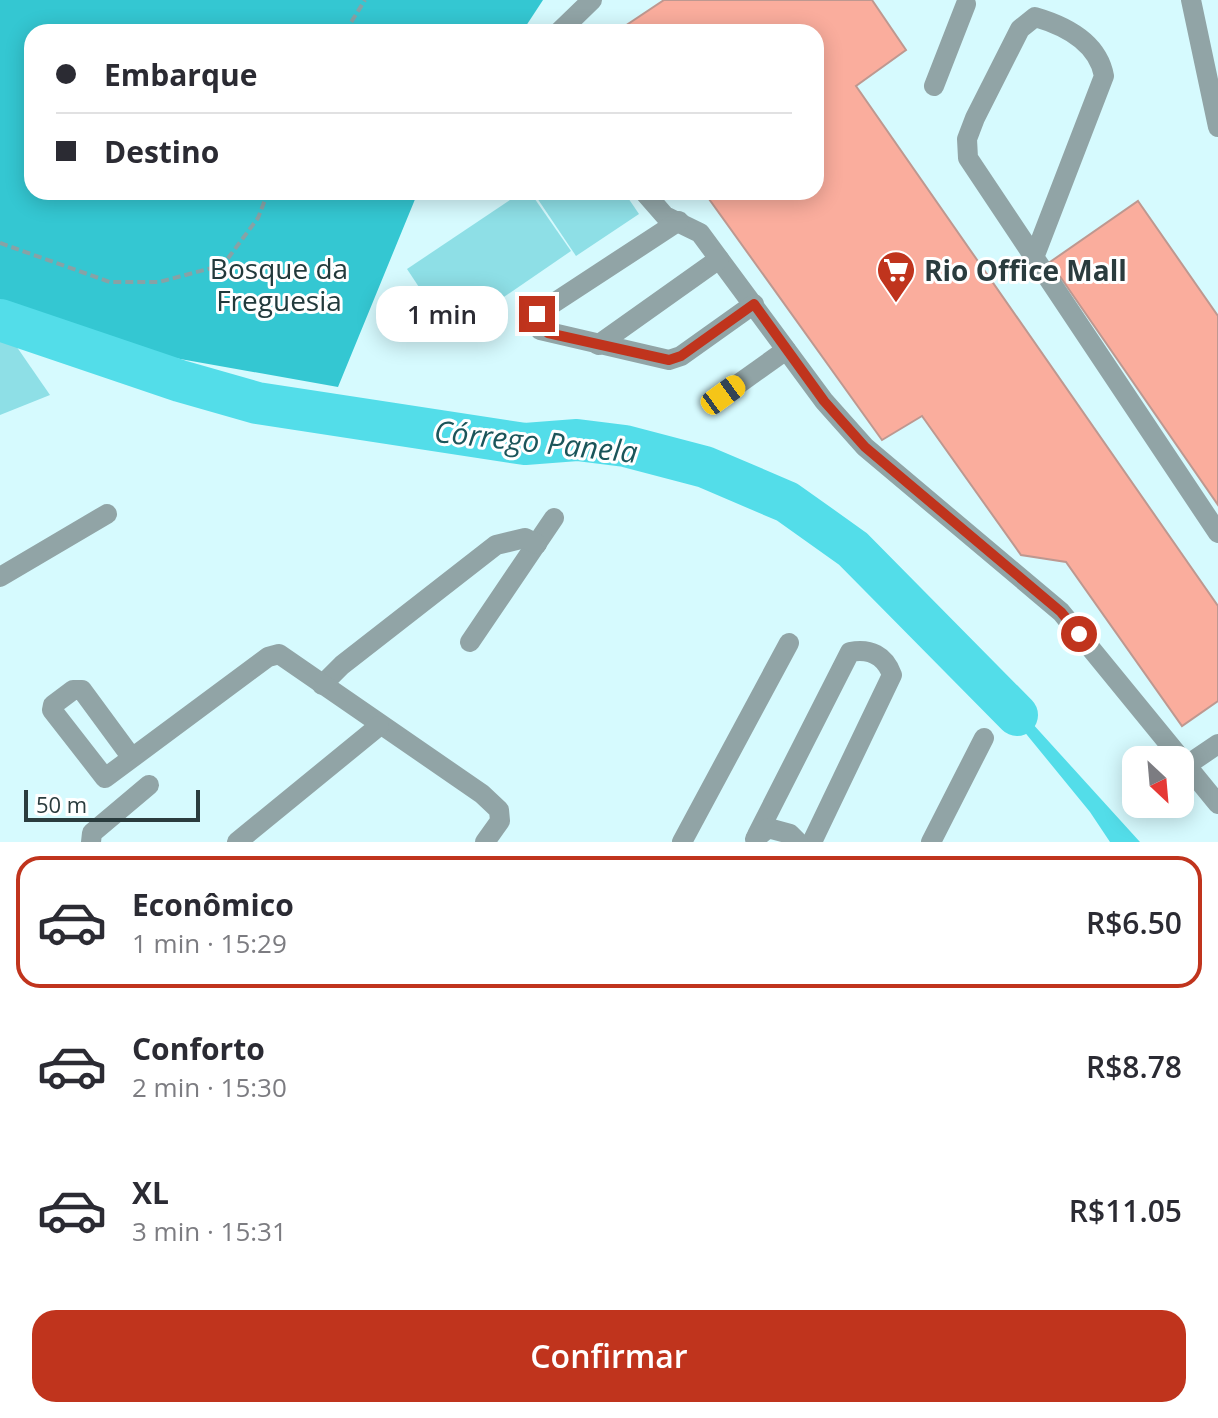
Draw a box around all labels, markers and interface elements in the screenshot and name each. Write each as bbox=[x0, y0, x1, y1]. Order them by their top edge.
text: Embarque bbox=[104, 54, 257, 95]
text: Destino bbox=[104, 131, 219, 172]
park label: Bosque da Freguesia bbox=[210, 249, 348, 319]
supermarket icon: Rio Office Mall bbox=[875, 249, 917, 304]
place label: Rio Office Mall bbox=[924, 251, 1127, 289]
callout: 1 min bbox=[377, 286, 509, 342]
text: 1 min bbox=[407, 296, 477, 332]
route end bbox=[519, 296, 555, 332]
car bbox=[697, 371, 749, 419]
water label: Córrego Panela bbox=[432, 410, 640, 472]
route start bbox=[1061, 616, 1097, 652]
north arrow bbox=[1122, 746, 1194, 818]
map controls bbox=[1122, 746, 1194, 818]
scale bar bbox=[24, 786, 200, 822]
text: 50 m bbox=[36, 789, 87, 819]
text: Econômico bbox=[132, 884, 294, 925]
icon: car bbox=[36, 886, 108, 958]
text: R$6.50 bbox=[1086, 902, 1182, 943]
text: 1 min · 15:29 bbox=[132, 925, 287, 961]
text: Conforto bbox=[132, 1028, 265, 1069]
icon: car bbox=[36, 1030, 108, 1102]
text: R$8.78 bbox=[1086, 1046, 1182, 1087]
text: 2 min · 15:30 bbox=[132, 1069, 287, 1105]
text: XL bbox=[132, 1172, 169, 1213]
icon: car bbox=[36, 1174, 108, 1246]
text: R$11.05 bbox=[1069, 1190, 1182, 1231]
text: 3 min · 15:31 bbox=[132, 1213, 287, 1249]
button: Confirmar bbox=[32, 1310, 1186, 1402]

